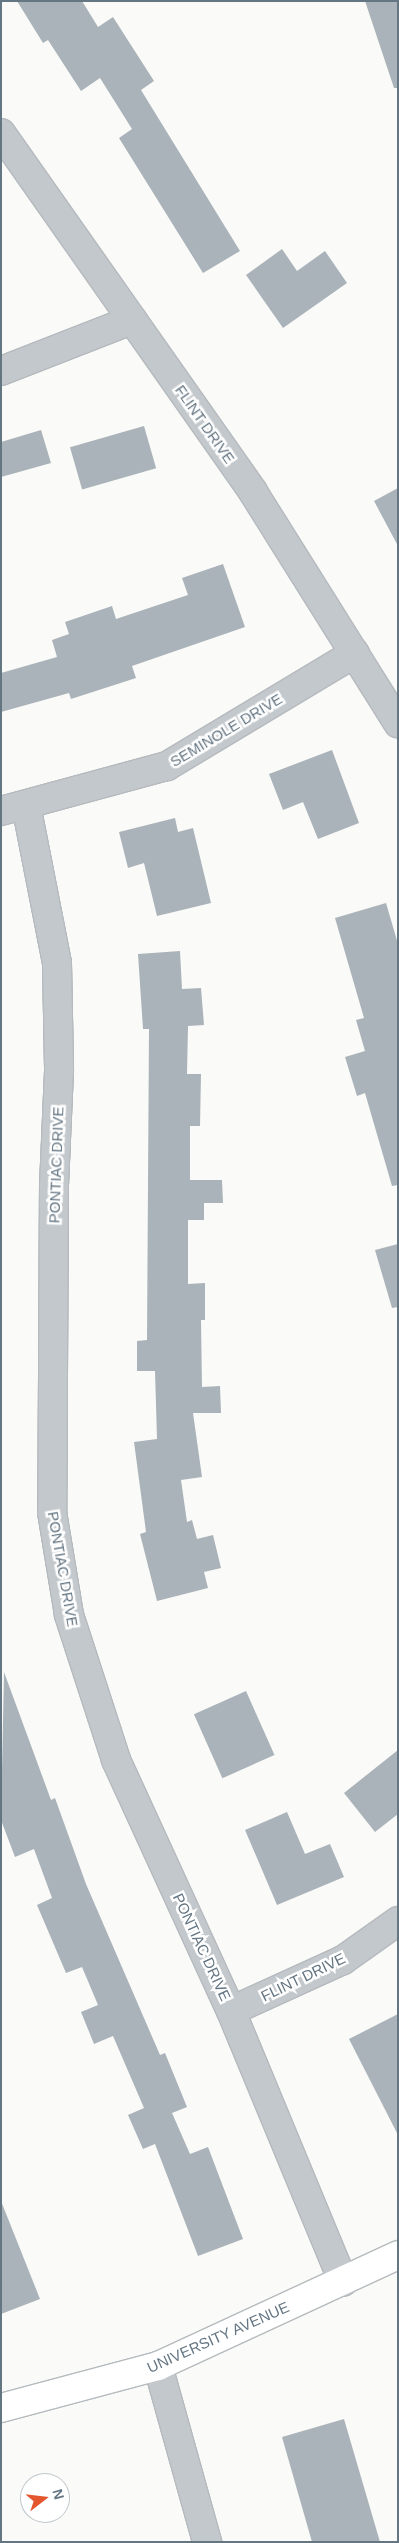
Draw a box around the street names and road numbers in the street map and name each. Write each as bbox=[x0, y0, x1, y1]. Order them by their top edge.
street label: FLINT DRIVE bbox=[171, 381, 239, 467]
street label: SEMINOLE DRIVE bbox=[167, 689, 285, 771]
street label: PONTIAC DRIVE bbox=[45, 1106, 67, 1224]
street label: PONTIAC DRIVE bbox=[44, 1510, 82, 1628]
street label: PONTIAC DRIVE bbox=[169, 1890, 235, 2004]
street label: FLINT DRIVE bbox=[258, 1949, 348, 2005]
street label: UNIVERSITY AVENUE bbox=[144, 2297, 292, 2377]

